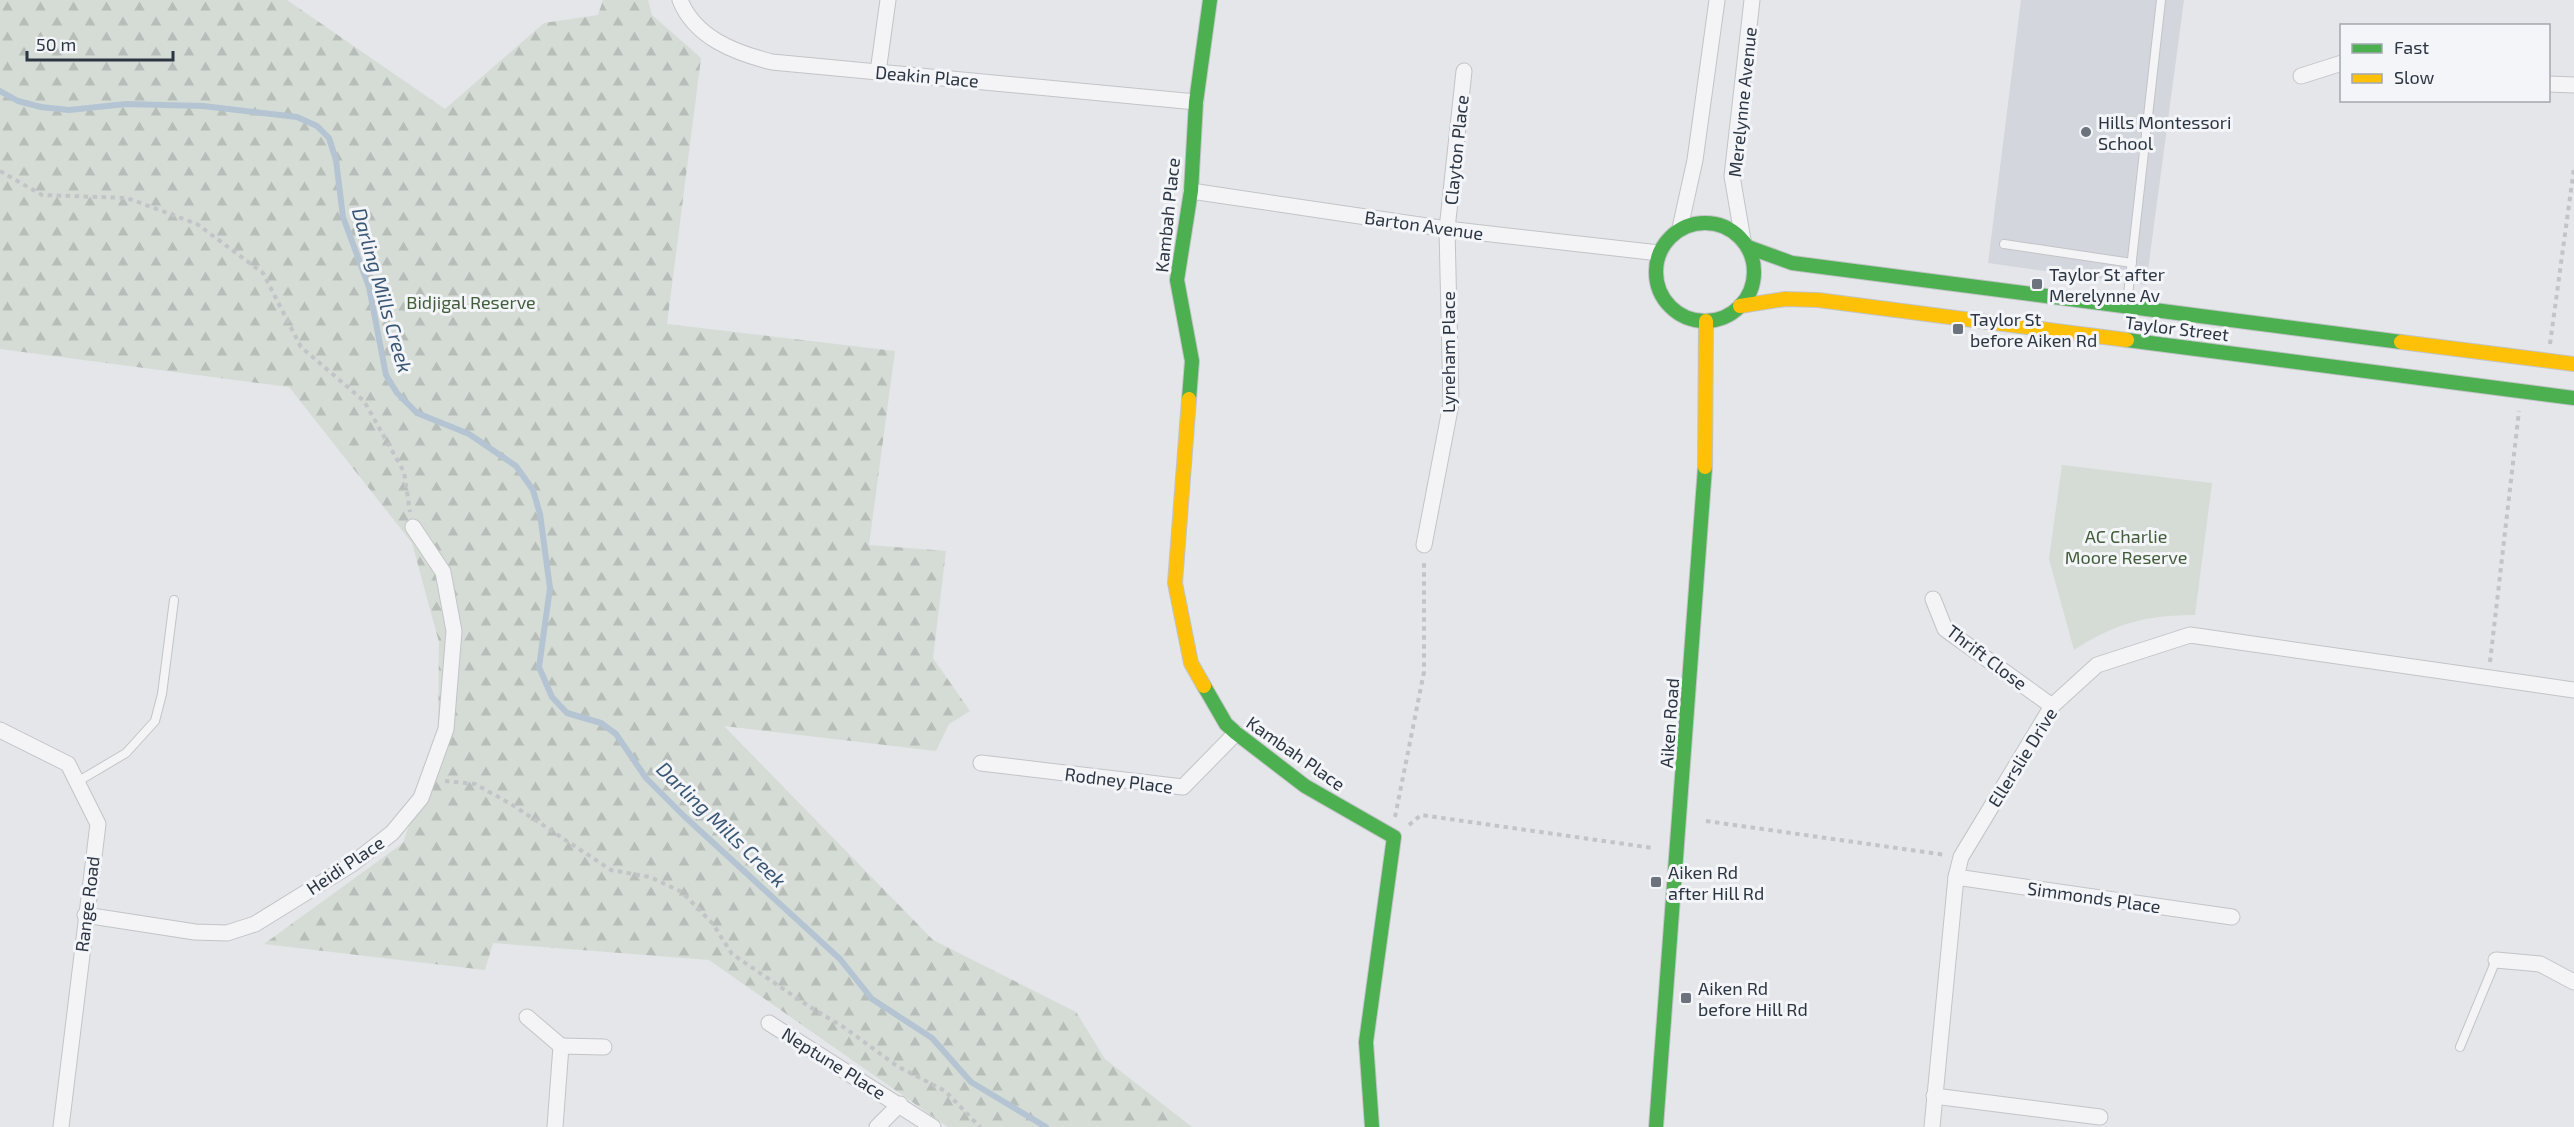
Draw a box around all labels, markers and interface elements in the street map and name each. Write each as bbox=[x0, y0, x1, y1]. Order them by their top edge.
scale bar bbox=[27, 24, 172, 62]
legend bbox=[2340, 24, 2550, 102]
street label: Merelynne Avenue bbox=[1723, 26, 1761, 178]
text: 50 m bbox=[36, 33, 76, 55]
text: Fast bbox=[2394, 36, 2429, 58]
street label: Deakin Place bbox=[874, 61, 980, 91]
text: Slow bbox=[2394, 66, 2435, 88]
street label: Clayton Place bbox=[1439, 94, 1473, 206]
place label: Hills Montessori School bbox=[2098, 111, 2232, 154]
marker: Hills Montessori School bbox=[2079, 125, 2093, 139]
street label: Kambah Place bbox=[1150, 157, 1184, 273]
water label: Darling Mills Creek bbox=[348, 205, 418, 375]
street label: Barton Avenue bbox=[1363, 206, 1485, 244]
place label: Taylor St after Merelynne Av bbox=[2049, 263, 2165, 306]
marker: Taylor St after Merelynne Av bbox=[2030, 277, 2044, 291]
park label: Bidjigal Reserve bbox=[406, 291, 536, 313]
street label: Lyneham Place bbox=[1437, 291, 1459, 413]
place label: Taylor St before Aiken Rd bbox=[1970, 308, 2097, 351]
street label: Taylor Street bbox=[2124, 311, 2230, 345]
marker: Taylor St before Aiken Rd bbox=[1951, 322, 1965, 336]
park label: AC Charlie Moore Reserve bbox=[2065, 525, 2187, 568]
street label: Thrift Close bbox=[1942, 620, 2032, 694]
street label: Aiken Road bbox=[1655, 677, 1683, 769]
street label: Ellerslie Drive bbox=[1983, 703, 2061, 811]
street label: Kambah Place bbox=[1243, 711, 1349, 795]
water label: Darling Mills Creek bbox=[652, 756, 792, 892]
street label: Rodney Place bbox=[1064, 762, 1174, 798]
street label: Heidi Place bbox=[302, 831, 388, 899]
street label: Range Road bbox=[70, 855, 104, 953]
place label: Aiken Rd after Hill Rd bbox=[1668, 861, 1764, 904]
marker: Aiken Rd after Hill Rd bbox=[1649, 875, 1663, 889]
street label: Simmonds Place bbox=[2026, 877, 2162, 917]
place label: Aiken Rd before Hill Rd bbox=[1698, 977, 1808, 1020]
marker: Aiken Rd before Hill Rd bbox=[1679, 991, 1693, 1005]
street label: Neptune Place bbox=[778, 1022, 890, 1104]

